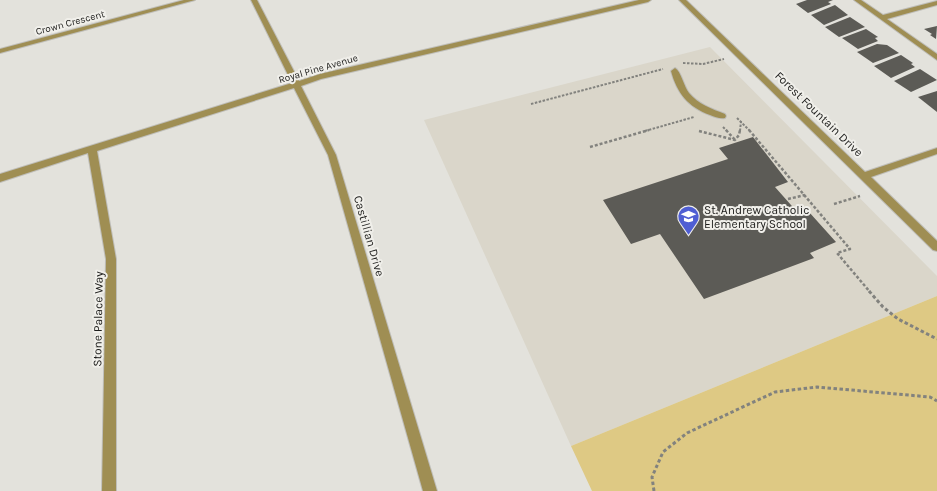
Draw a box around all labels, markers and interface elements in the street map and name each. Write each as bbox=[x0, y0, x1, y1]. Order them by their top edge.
street label: Crown Crescent bbox=[34, 8, 106, 38]
street label: Royal Pine Avenue bbox=[277, 52, 359, 86]
street label: Forest Fountain Drive bbox=[772, 68, 866, 160]
street label: Castillian Drive bbox=[351, 194, 387, 278]
place label: St. Andrew Catholic Elementary School bbox=[704, 203, 809, 231]
school or university icon: St. Andrew Catholic Elementary School bbox=[675, 204, 701, 237]
street label: Stone Palace Way bbox=[90, 271, 106, 367]

